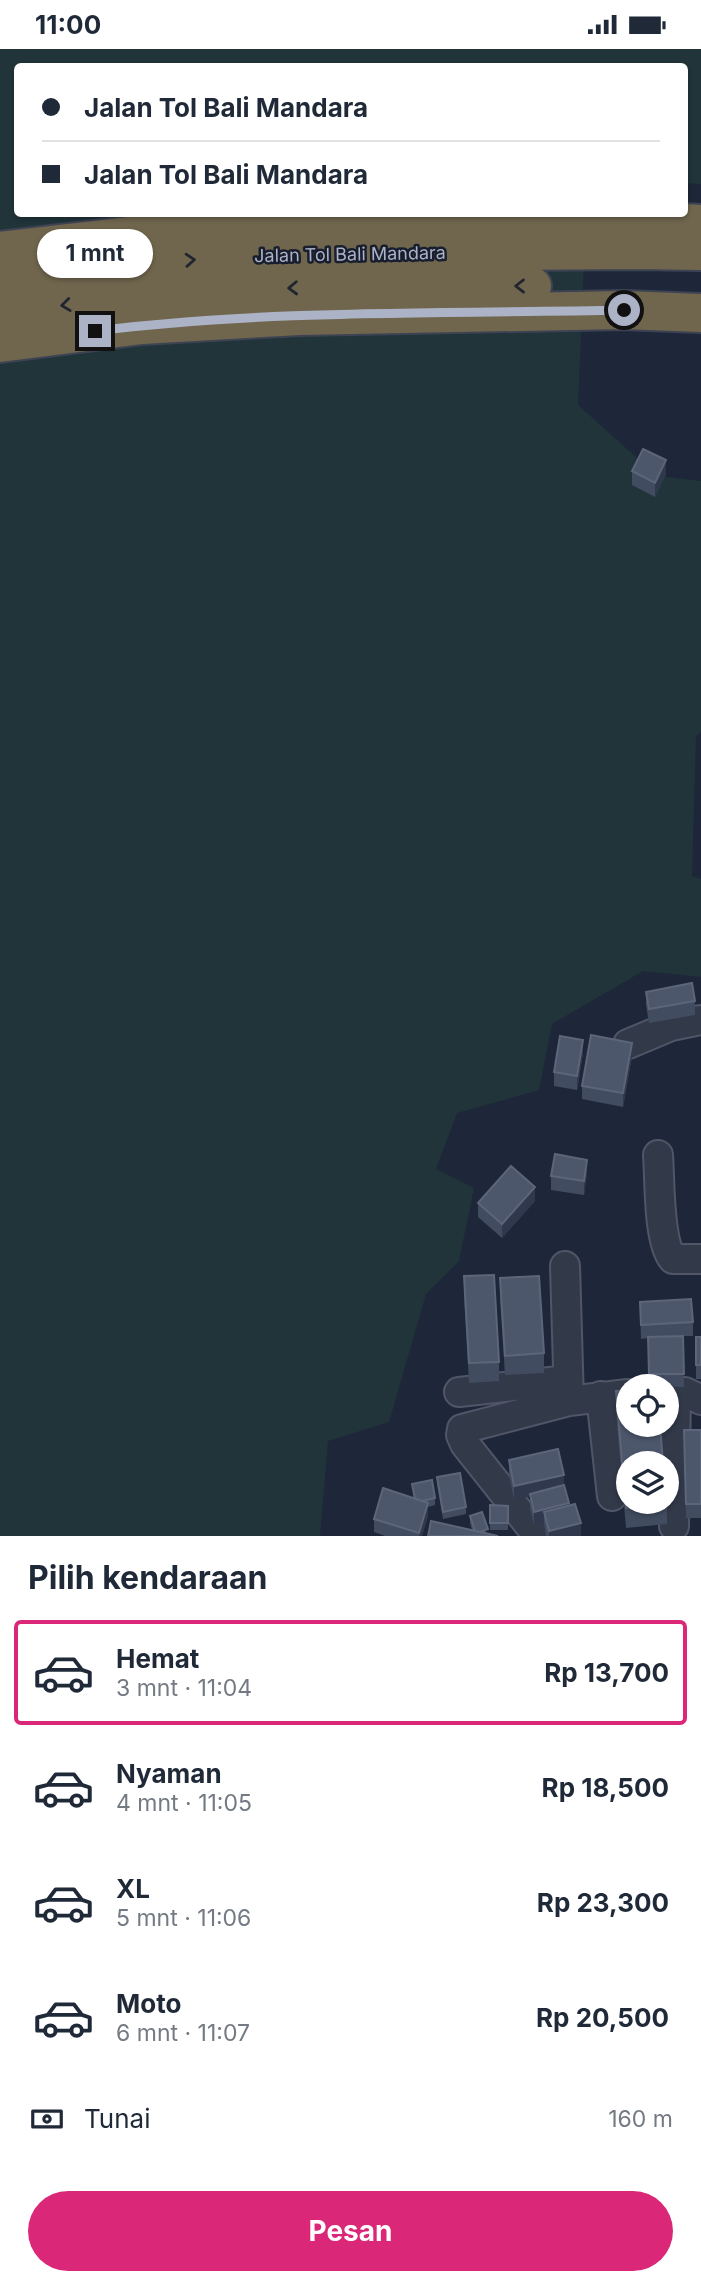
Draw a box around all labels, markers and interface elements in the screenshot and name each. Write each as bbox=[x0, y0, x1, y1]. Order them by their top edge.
text: 11:00 bbox=[35, 9, 101, 40]
text: Jalan Tol Bali Mandara bbox=[84, 92, 368, 123]
text: Jalan Tol Bali Mandara bbox=[84, 159, 368, 190]
callout: 1 mnt bbox=[37, 229, 153, 279]
text: 1 mnt bbox=[65, 239, 125, 267]
street label: Jalan Tol Bali Mandara bbox=[254, 242, 446, 266]
one-way arrow bbox=[185, 253, 196, 268]
one-way arrow bbox=[514, 278, 525, 294]
one-way arrow bbox=[287, 281, 298, 296]
route start bbox=[608, 294, 640, 326]
one-way arrow bbox=[60, 297, 72, 312]
route end bbox=[79, 315, 111, 347]
map controls bbox=[616, 1374, 679, 1514]
button: locate bbox=[616, 1374, 679, 1437]
button: layers bbox=[616, 1451, 679, 1514]
text: Pilih kendaraan bbox=[28, 1558, 268, 1597]
icon: car bbox=[32, 1641, 95, 1704]
text: Hemat bbox=[116, 1643, 199, 1674]
text: Rp 13,700 bbox=[544, 1657, 669, 1688]
text: 3 mnt · 11:04 bbox=[116, 1674, 252, 1702]
icon: car bbox=[32, 1756, 95, 1819]
text: Nyaman bbox=[116, 1758, 222, 1789]
text: Rp 18,500 bbox=[542, 1772, 669, 1803]
text: 4 mnt · 11:05 bbox=[116, 1789, 252, 1817]
icon: car bbox=[32, 1871, 95, 1934]
text: XL bbox=[116, 1873, 150, 1904]
text: Rp 23,300 bbox=[537, 1887, 669, 1918]
text: 5 mnt · 11:06 bbox=[116, 1904, 251, 1932]
icon: car bbox=[32, 1986, 95, 2049]
text: Moto bbox=[116, 1988, 181, 2019]
text: Rp 20,500 bbox=[536, 2002, 669, 2033]
text: 6 mnt · 11:07 bbox=[116, 2019, 250, 2047]
icon: cash bbox=[28, 2100, 66, 2138]
text: Tunai bbox=[84, 2103, 151, 2134]
text: 160 m bbox=[608, 2105, 673, 2133]
button: Pesan bbox=[28, 2191, 673, 2271]

